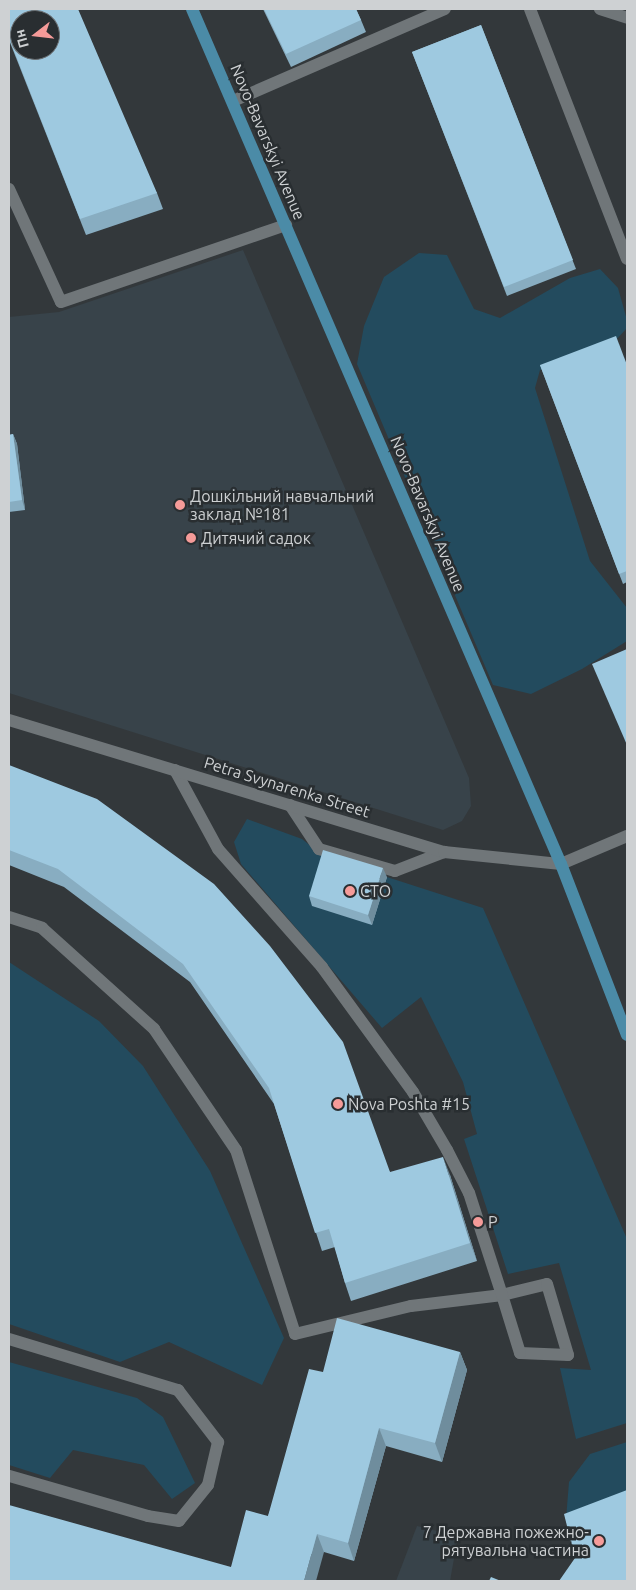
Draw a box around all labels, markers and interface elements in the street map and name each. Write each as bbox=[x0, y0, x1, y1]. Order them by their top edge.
north arrow bbox=[10, 10, 60, 60]
text: Пн bbox=[11, 28, 32, 50]
street label: Novo-Bavarskyi Avenue bbox=[226, 61, 310, 223]
street label: Novo-Bavarskyi Avenue bbox=[386, 433, 470, 595]
place label: Дошкільний навчальний заклад №181 bbox=[190, 486, 374, 524]
marker: Дошкільний навчальний заклад №181 bbox=[174, 499, 186, 511]
place label: Дитячий садок bbox=[201, 528, 311, 548]
marker: Дитячий садок bbox=[185, 532, 197, 544]
street label: Petra Svynarenka Street bbox=[202, 753, 372, 821]
place label: СТО bbox=[360, 881, 391, 901]
marker: СТО bbox=[344, 885, 356, 897]
place label: Nova Poshta #15 bbox=[348, 1094, 470, 1114]
marker: Nova Poshta #15 bbox=[332, 1098, 344, 1110]
place label: Р bbox=[488, 1212, 498, 1232]
marker: Р bbox=[472, 1216, 484, 1228]
place label: 7 Державна пожежно- рятувальна частина bbox=[423, 1522, 589, 1560]
marker: 7 Державна пожежно- рятувальна частина bbox=[593, 1535, 605, 1547]

